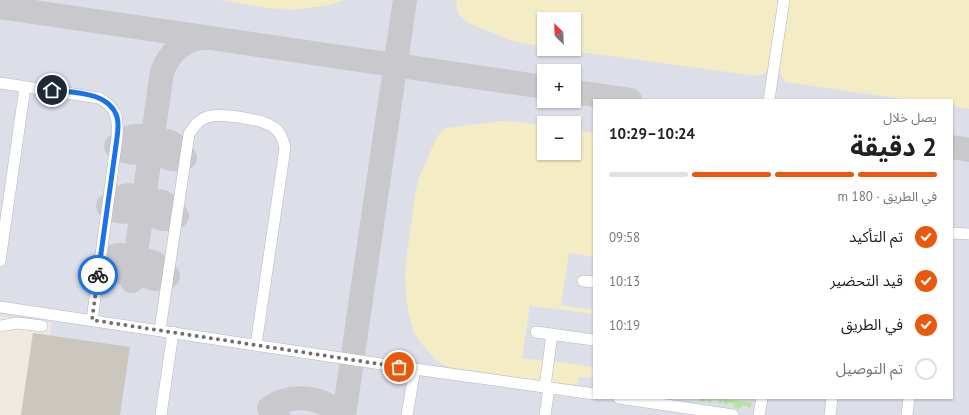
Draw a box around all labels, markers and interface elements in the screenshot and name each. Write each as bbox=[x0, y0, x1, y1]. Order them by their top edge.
north arrow bbox=[537, 12, 581, 56]
map controls bbox=[537, 12, 581, 160]
button: + bbox=[537, 64, 581, 108]
pin bbox=[35, 73, 69, 107]
icon: home bbox=[41, 79, 63, 101]
text: يصل خلال bbox=[883, 109, 937, 126]
button: − bbox=[537, 116, 581, 160]
text: 10:24–10:29 bbox=[609, 124, 695, 143]
text: 2 دقيقة bbox=[850, 130, 937, 163]
text: في الطريق · 180 m bbox=[838, 188, 937, 205]
icon: check bbox=[915, 226, 937, 248]
text: تم التأكيد bbox=[849, 227, 903, 246]
text: 09:58 bbox=[609, 229, 640, 246]
courier bbox=[78, 255, 118, 295]
icon: bike bbox=[87, 264, 109, 286]
icon: check bbox=[915, 270, 937, 292]
text: قيد التحضير bbox=[830, 271, 903, 290]
text: 10:13 bbox=[609, 273, 640, 290]
icon: check bbox=[915, 314, 937, 336]
text: في الطريق bbox=[841, 315, 903, 334]
text: 10:19 bbox=[609, 317, 640, 334]
pin bbox=[382, 350, 416, 384]
icon: bag bbox=[388, 356, 410, 378]
text: تم التوصيل bbox=[836, 359, 903, 378]

